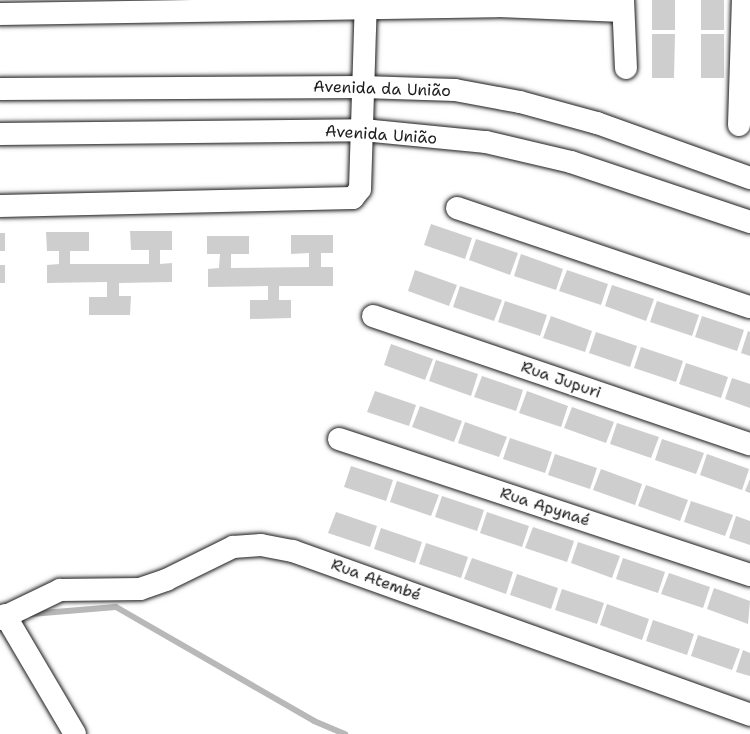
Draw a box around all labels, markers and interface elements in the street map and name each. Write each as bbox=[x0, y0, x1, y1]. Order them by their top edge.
street label: Avenida da União bbox=[313, 77, 451, 101]
street label: Avenida União bbox=[324, 122, 438, 148]
street label: Rua Jupuri bbox=[518, 357, 604, 403]
street label: Rua Apynaé bbox=[498, 483, 592, 531]
street label: Rua Atembé bbox=[328, 555, 424, 605]

